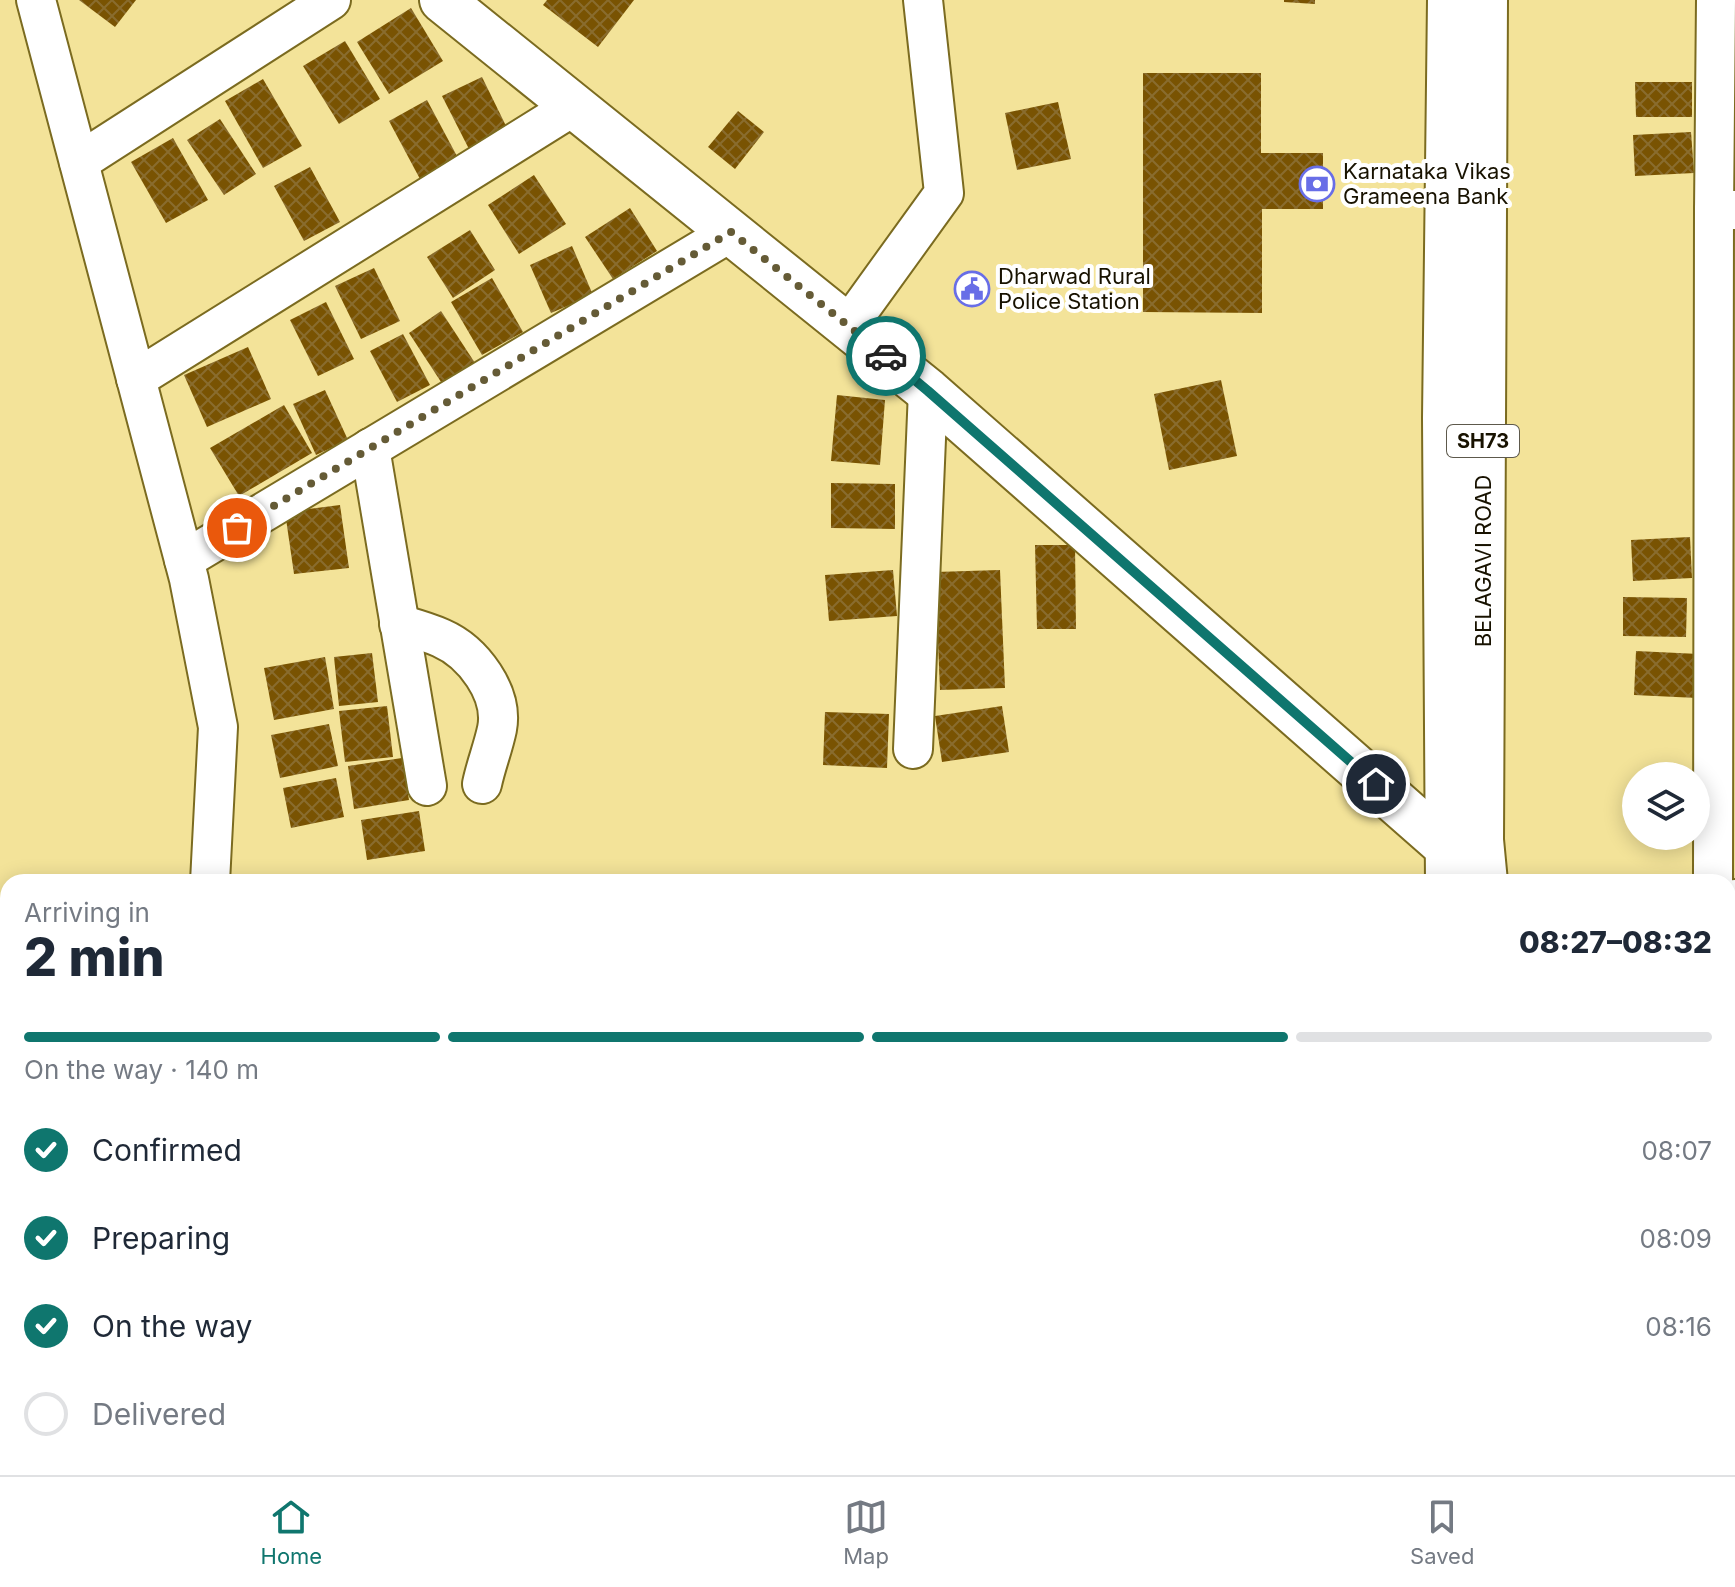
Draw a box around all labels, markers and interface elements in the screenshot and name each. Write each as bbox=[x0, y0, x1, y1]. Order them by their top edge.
place label: Karnataka Vikas Grameena Bank bbox=[1343, 158, 1511, 209]
bank icon: Karnataka Vikas Grameena Bank bbox=[1298, 165, 1336, 203]
place label: Dharwad Rural Police Station bbox=[998, 263, 1151, 314]
public building icon: Dharwad Rural Police Station bbox=[953, 270, 991, 308]
courier bbox=[846, 316, 926, 396]
icon: car bbox=[864, 334, 908, 378]
road number: SH73 bbox=[1447, 425, 1519, 457]
street label: BELAGAVI ROAD bbox=[1470, 475, 1496, 647]
pin bbox=[203, 494, 271, 562]
icon: bag bbox=[215, 506, 259, 550]
pin bbox=[1342, 750, 1410, 818]
icon: home bbox=[1354, 762, 1398, 806]
map controls bbox=[1622, 762, 1710, 850]
button: layers bbox=[1622, 762, 1710, 850]
text: Arriving in bbox=[24, 897, 150, 928]
text: 08:27–08:32 bbox=[1519, 924, 1712, 960]
text: 2 min bbox=[24, 926, 165, 989]
text: On the way · 140 m bbox=[24, 1054, 259, 1085]
icon: check bbox=[24, 1128, 68, 1172]
text: Confirmed bbox=[92, 1132, 242, 1168]
text: 08:07 bbox=[1641, 1135, 1712, 1166]
icon: check bbox=[24, 1216, 68, 1260]
text: Preparing bbox=[92, 1220, 230, 1256]
text: 08:09 bbox=[1639, 1223, 1712, 1254]
icon: check bbox=[24, 1304, 68, 1348]
text: On the way bbox=[92, 1308, 252, 1344]
text: 08:16 bbox=[1645, 1311, 1712, 1342]
text: Delivered bbox=[92, 1396, 226, 1432]
tab: Home bbox=[261, 1495, 322, 1569]
tab: Map bbox=[843, 1495, 889, 1569]
tab: Saved bbox=[1410, 1495, 1474, 1569]

